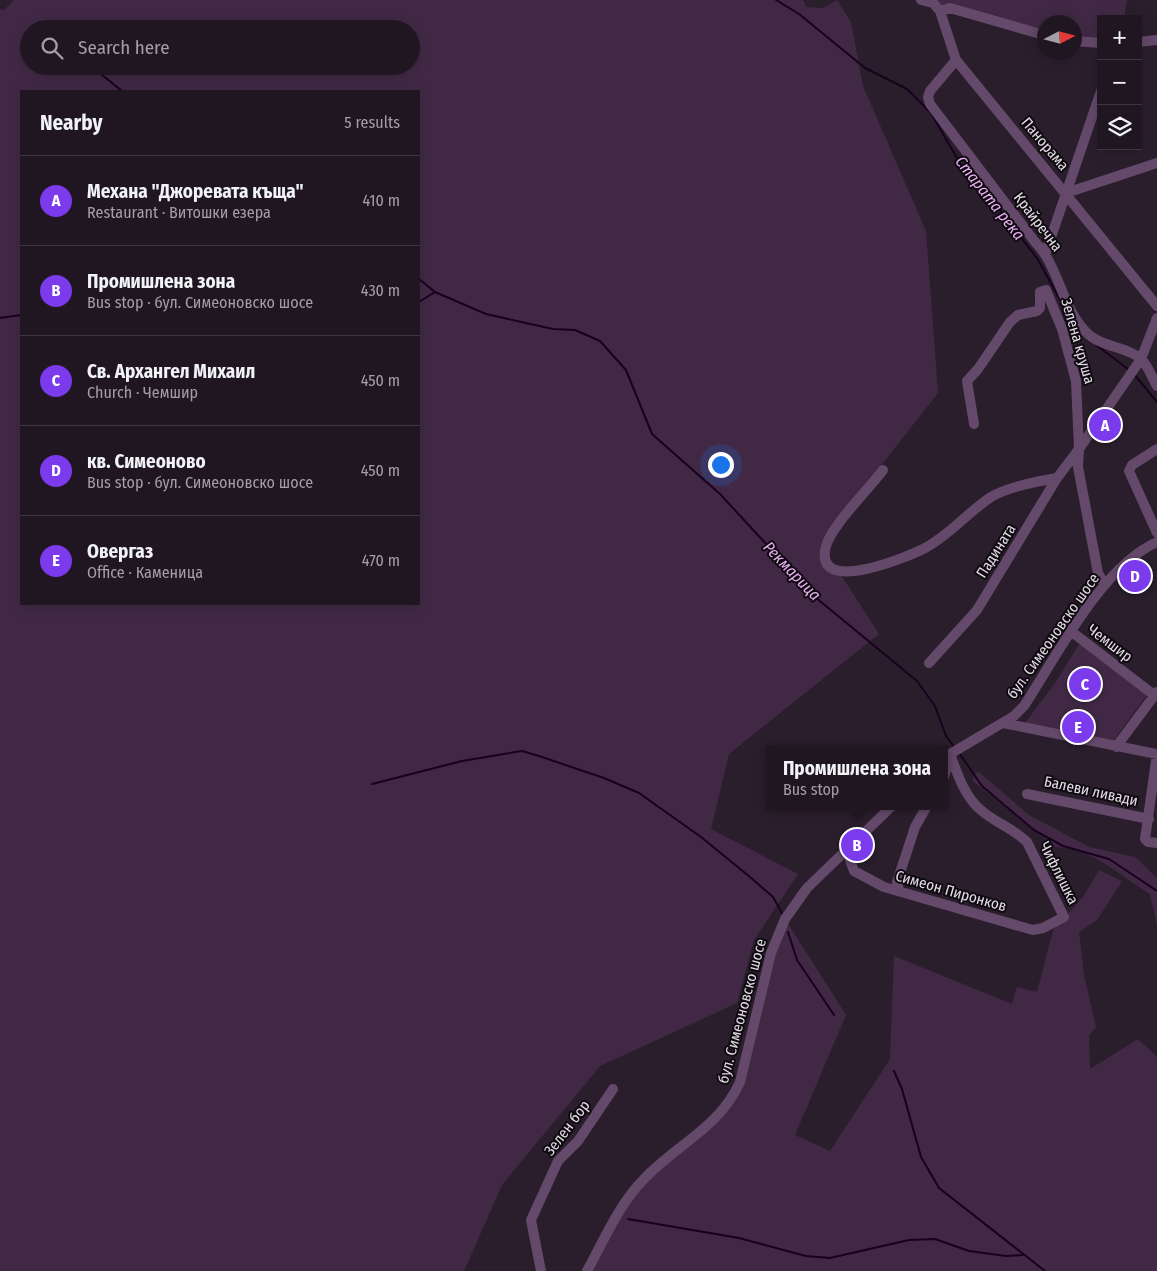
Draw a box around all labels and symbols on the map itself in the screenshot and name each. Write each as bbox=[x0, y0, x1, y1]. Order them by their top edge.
north arrow bbox=[1037, 15, 1082, 60]
street label: Панорама bbox=[1018, 114, 1072, 174]
water label: Старата река bbox=[951, 152, 1029, 244]
street label: Крайречна bbox=[1010, 189, 1066, 255]
street label: Зелена круша bbox=[1057, 296, 1099, 386]
pin: A bbox=[1089, 406, 1121, 444]
your location bbox=[708, 452, 734, 478]
street label: Падината bbox=[972, 521, 1020, 581]
water label: Рекмарица bbox=[759, 538, 825, 604]
pin: D bbox=[1119, 557, 1151, 595]
street label: бул. Симеоновско шосе bbox=[1003, 570, 1103, 702]
street label: Чемшир bbox=[1084, 620, 1136, 666]
pin: C bbox=[1069, 665, 1101, 703]
pin: E bbox=[1062, 708, 1094, 746]
street label: Балеви ливади bbox=[1042, 772, 1140, 810]
pin: B bbox=[841, 826, 873, 864]
street label: Чифлишка bbox=[1036, 839, 1082, 907]
street label: Симеон Пиронков bbox=[893, 867, 1009, 915]
street label: бул. Симеоновско шосе bbox=[714, 937, 770, 1085]
street label: Зелен бор bbox=[540, 1097, 594, 1159]

